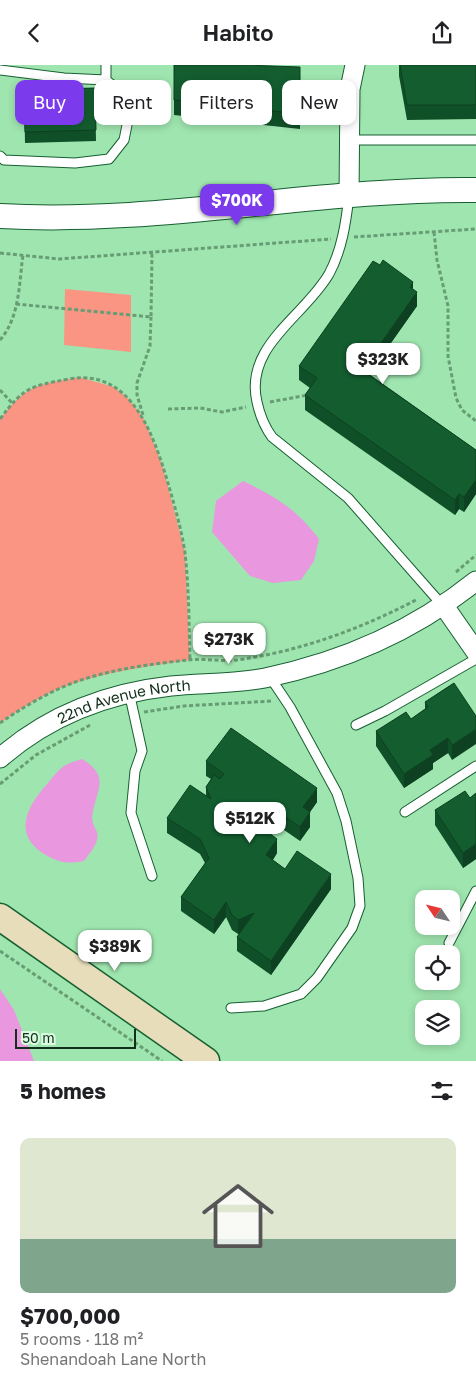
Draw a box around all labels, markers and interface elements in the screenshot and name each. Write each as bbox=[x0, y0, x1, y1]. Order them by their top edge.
icon: back bbox=[20, 19, 48, 47]
text: Habito bbox=[203, 19, 273, 46]
icon: share bbox=[428, 19, 456, 47]
chip: Buy bbox=[15, 80, 84, 125]
chip: Rent bbox=[94, 80, 171, 125]
chip: Filters bbox=[181, 80, 272, 125]
chip: New bbox=[282, 80, 356, 125]
pin: $700K bbox=[202, 184, 272, 226]
text: $700K bbox=[211, 190, 263, 210]
pin: $323K bbox=[348, 343, 418, 385]
text: $323K bbox=[357, 349, 409, 369]
pin: $273K bbox=[194, 623, 264, 665]
text: $273K bbox=[204, 629, 254, 649]
street label: 22nd Avenue North bbox=[54, 676, 191, 727]
pin: $512K bbox=[215, 801, 285, 844]
text: $512K bbox=[225, 808, 275, 828]
north arrow bbox=[415, 890, 460, 935]
map controls bbox=[415, 890, 460, 1045]
pin: $389K bbox=[80, 929, 150, 972]
text: $389K bbox=[89, 936, 141, 956]
button: locate bbox=[415, 945, 460, 990]
button: layers bbox=[415, 1000, 460, 1045]
scale bar bbox=[15, 1026, 136, 1049]
text: 50 m bbox=[22, 1029, 55, 1046]
icon: filters bbox=[428, 1077, 456, 1105]
text: 5 homes bbox=[20, 1078, 106, 1104]
icon: home bbox=[193, 1171, 283, 1261]
text: $700,000 bbox=[20, 1303, 121, 1329]
text: 5 rooms · 118 m² bbox=[20, 1329, 143, 1349]
text: Shenandoah Lane North bbox=[20, 1349, 206, 1369]

